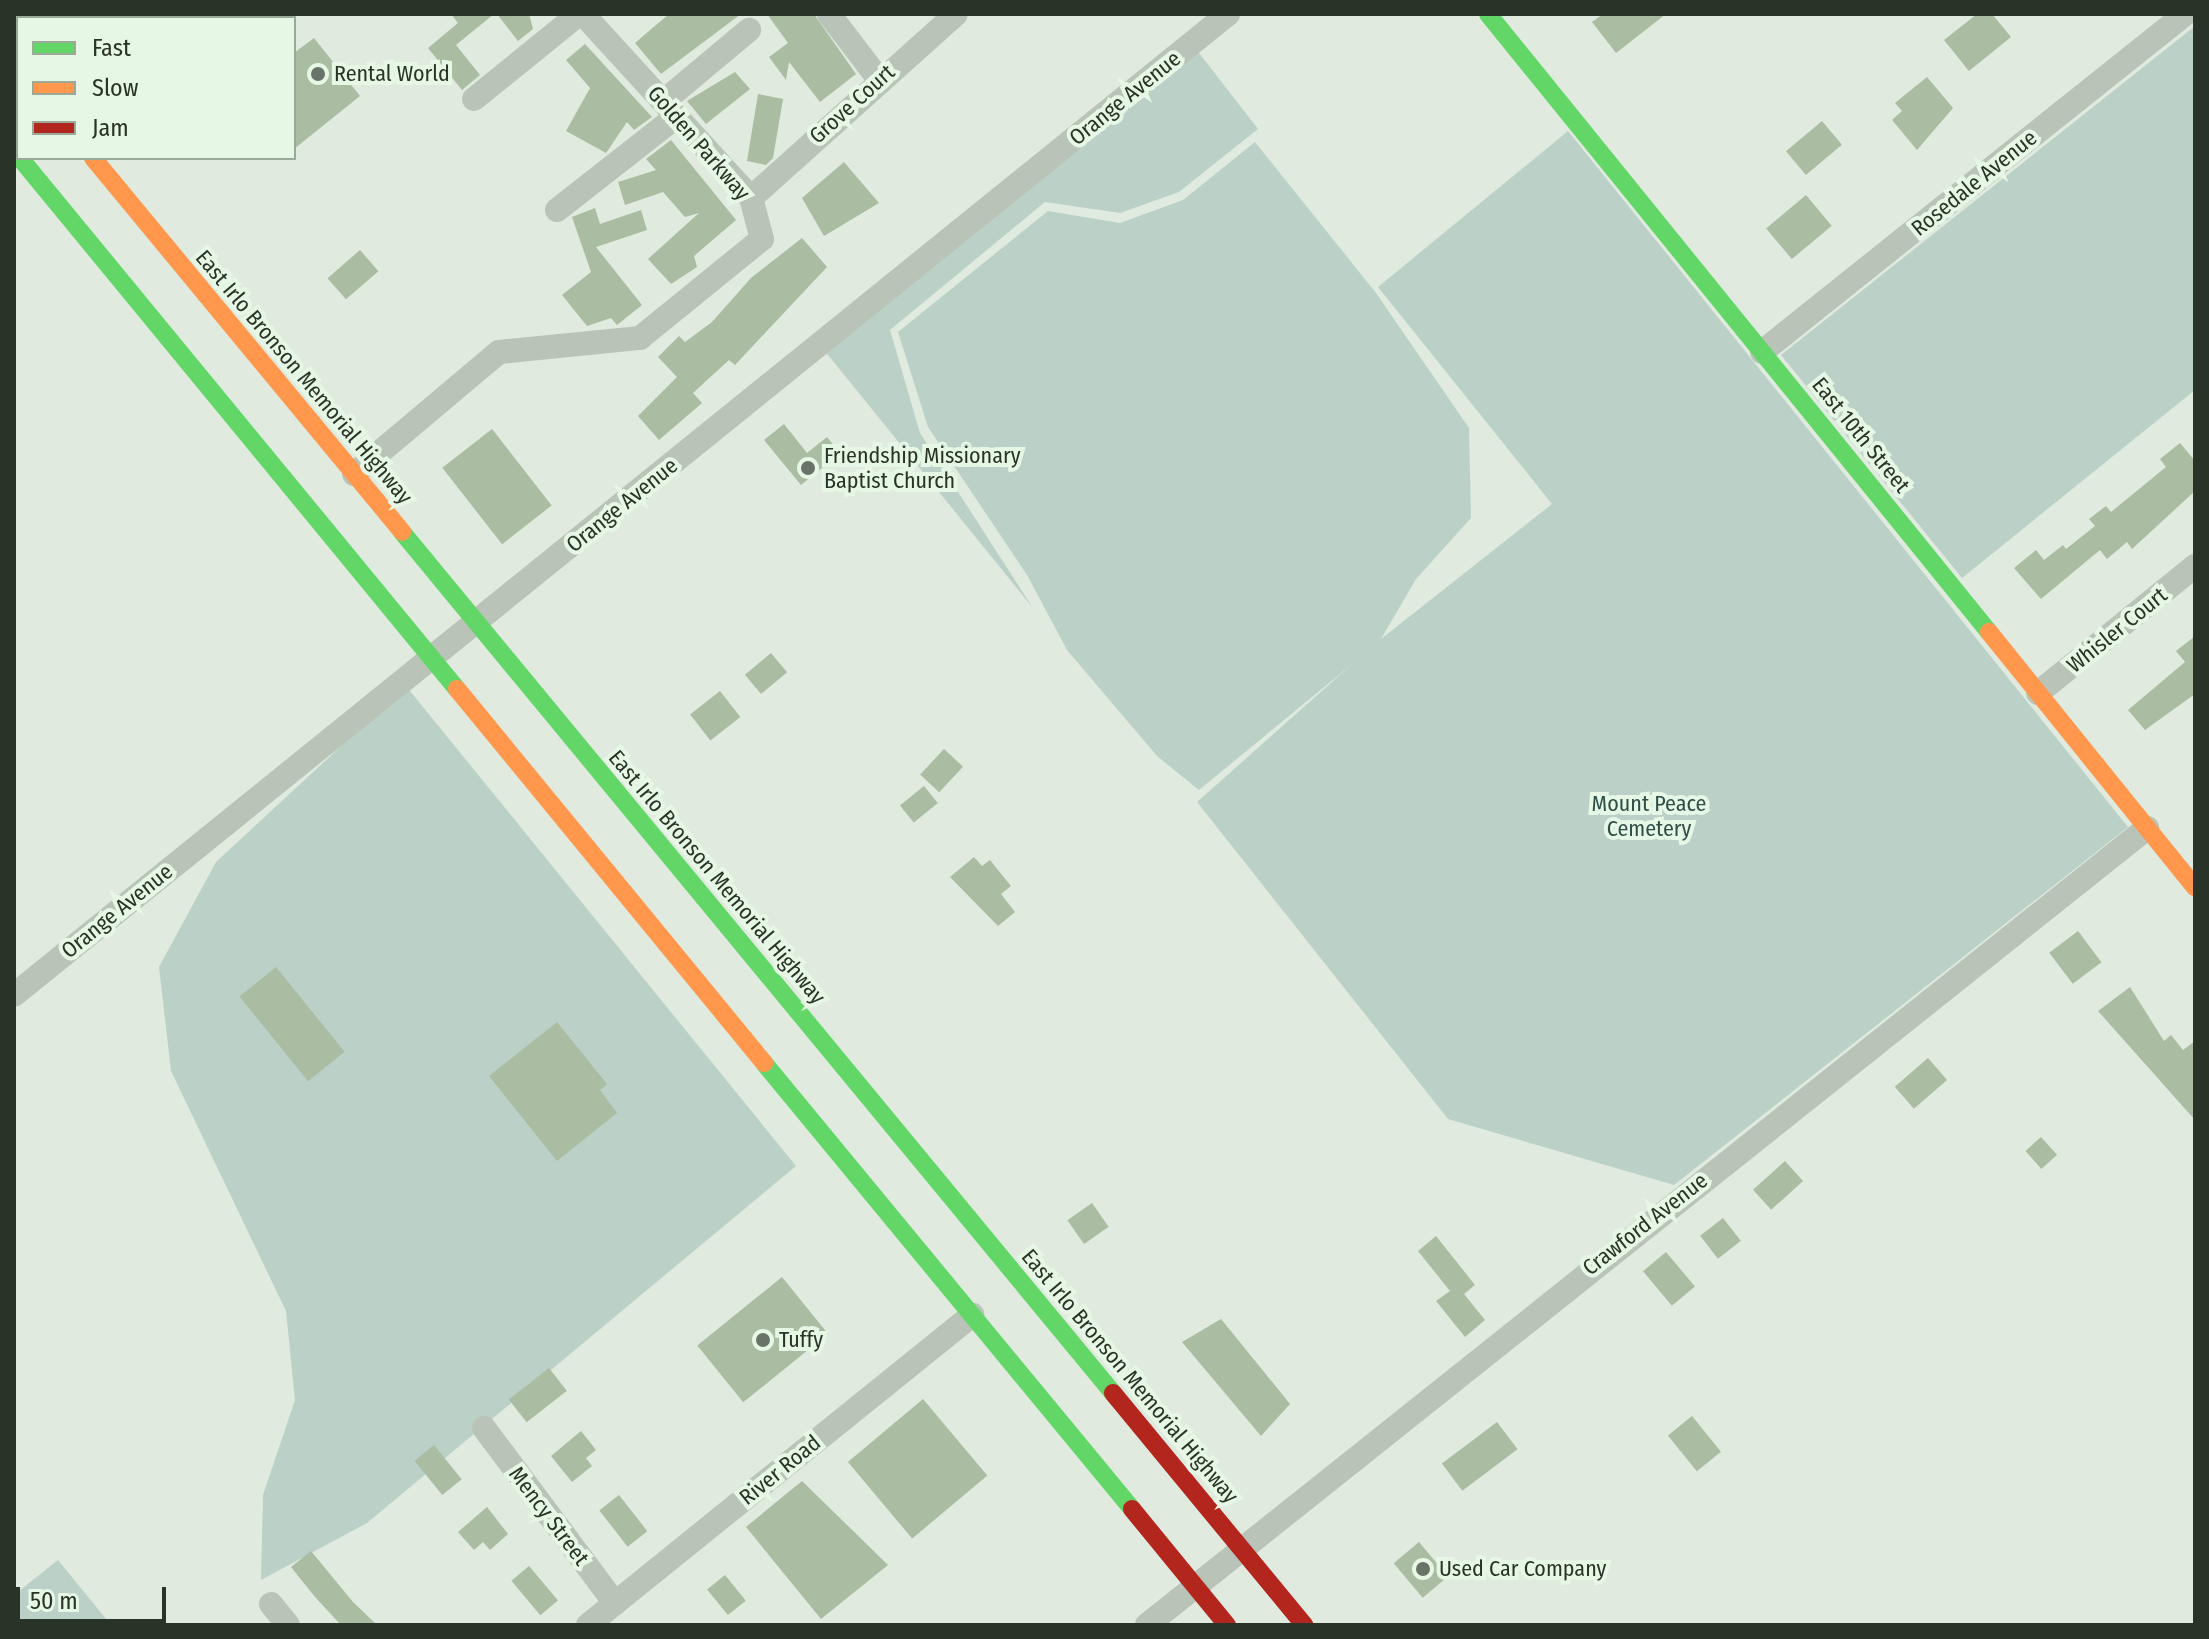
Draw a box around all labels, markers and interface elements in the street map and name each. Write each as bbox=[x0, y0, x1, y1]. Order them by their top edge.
legend bbox=[16, 16, 296, 160]
text: Fast bbox=[92, 34, 131, 62]
street label: Orange Avenue bbox=[1064, 45, 1186, 151]
street label: Grove Court bbox=[804, 59, 900, 149]
place label: Rental World bbox=[334, 61, 450, 87]
marker: Rental World bbox=[309, 65, 327, 83]
text: Slow bbox=[92, 74, 138, 102]
street label: Golden Parkway bbox=[642, 80, 756, 206]
text: Jam bbox=[92, 114, 129, 142]
street label: Rosedale Avenue bbox=[1906, 124, 2042, 242]
street label: East Irlo Bronson Memorial Highway bbox=[190, 245, 418, 509]
street label: East 10th Street bbox=[1807, 372, 1915, 498]
place label: Friendship Missionary Baptist Church bbox=[824, 442, 1020, 494]
street label: Orange Avenue bbox=[561, 452, 683, 558]
marker: Friendship Missionary Baptist Church bbox=[799, 459, 817, 477]
street label: Whisler Court bbox=[2062, 582, 2172, 678]
street label: East Irlo Bronson Memorial Highway bbox=[603, 745, 831, 1009]
park label: Mount Peace Cemetery bbox=[1592, 790, 1706, 842]
street label: Orange Avenue bbox=[56, 858, 178, 964]
street label: Crawford Avenue bbox=[1577, 1167, 1713, 1281]
street label: East Irlo Bronson Memorial Highway bbox=[1016, 1244, 1244, 1508]
place label: Tuffy bbox=[779, 1327, 823, 1353]
marker: Tuffy bbox=[754, 1331, 772, 1349]
street label: River Road bbox=[734, 1429, 826, 1511]
street label: Mency Street bbox=[503, 1461, 595, 1571]
place label: Used Car Company bbox=[1439, 1556, 1606, 1582]
marker: Used Car Company bbox=[1414, 1560, 1432, 1578]
scale bar bbox=[20, 1571, 170, 1621]
text: 50 m bbox=[30, 1587, 78, 1615]

